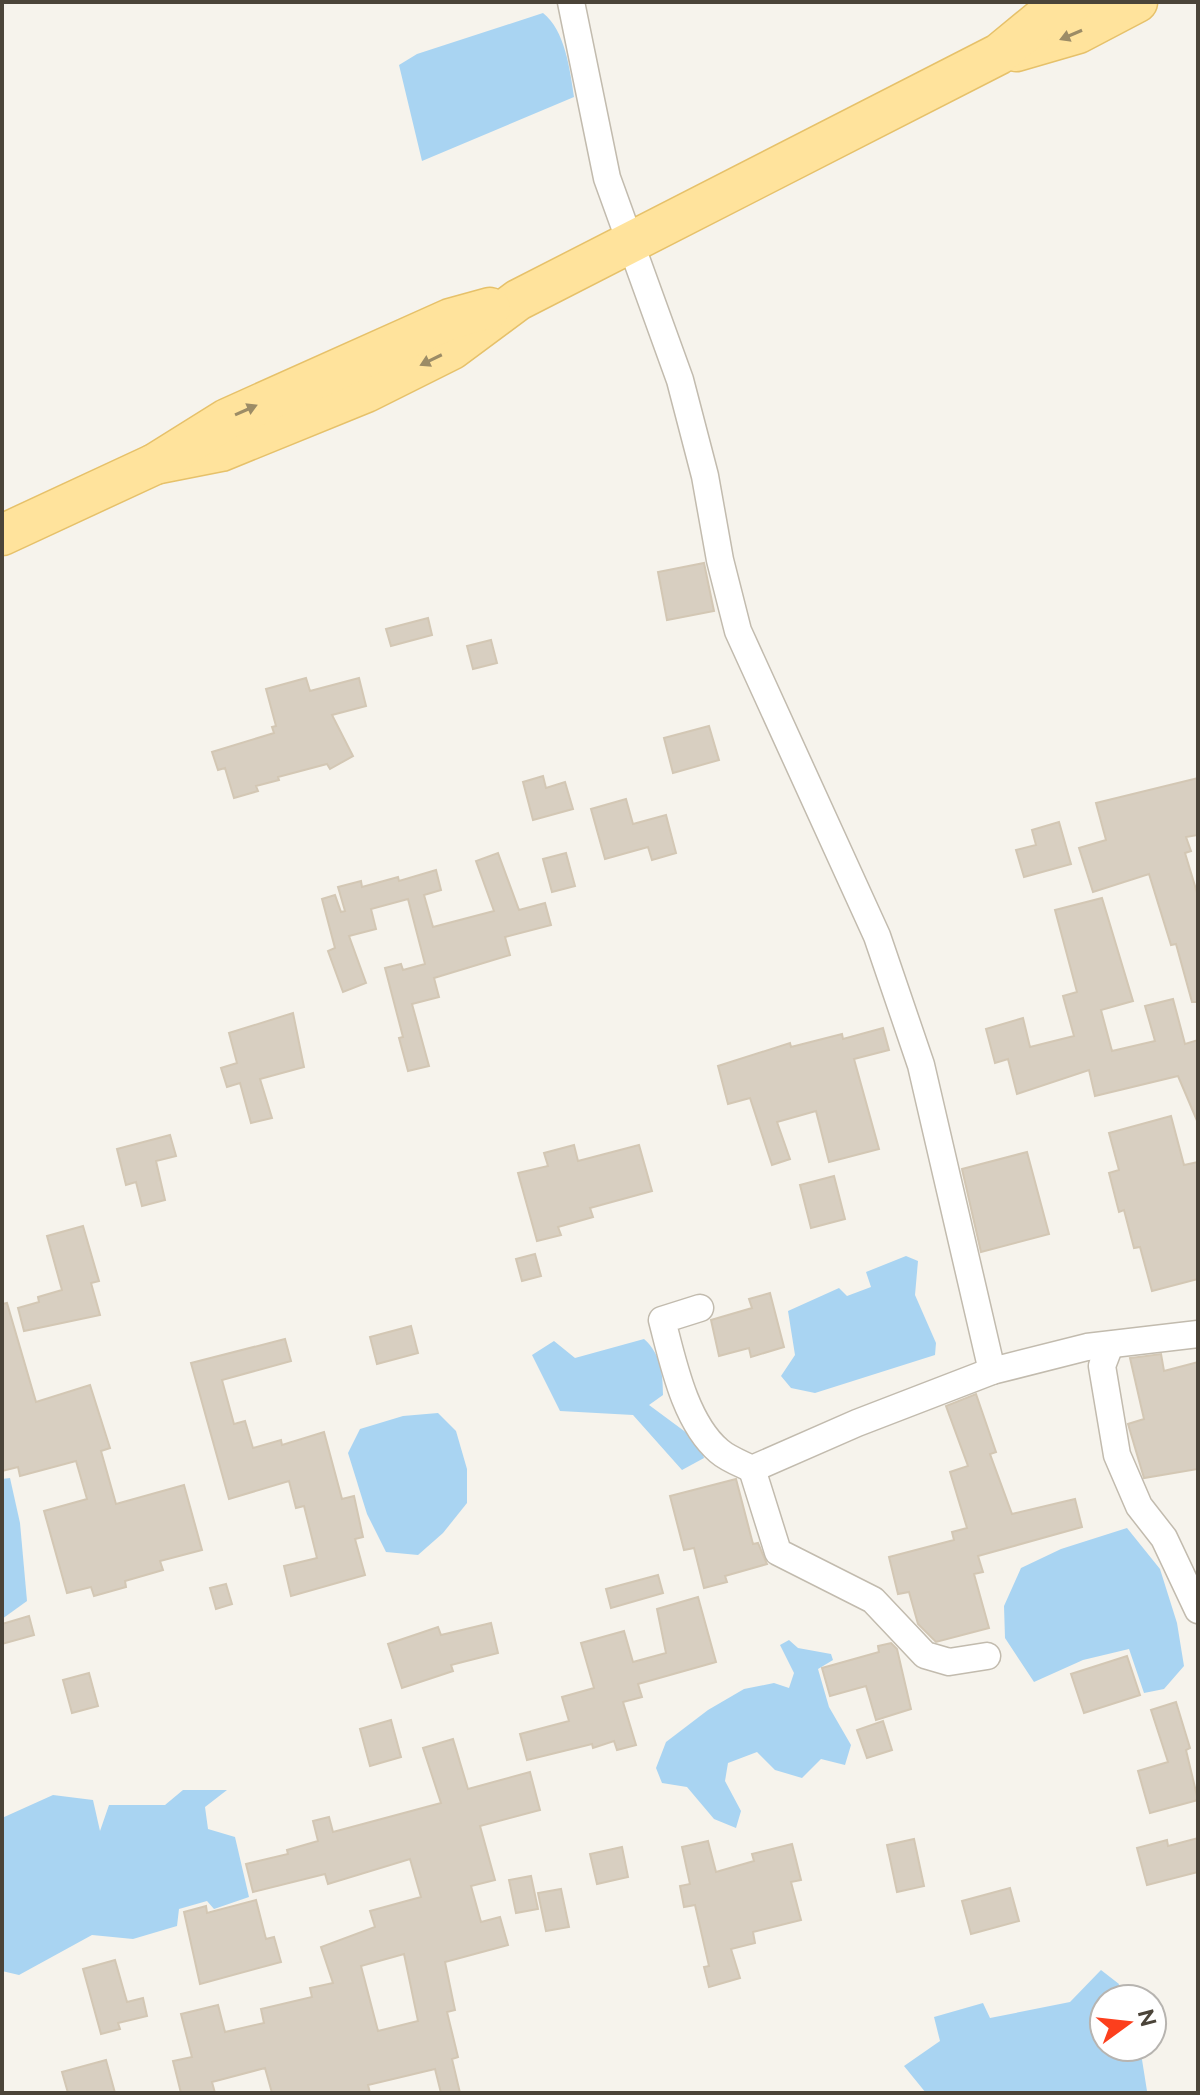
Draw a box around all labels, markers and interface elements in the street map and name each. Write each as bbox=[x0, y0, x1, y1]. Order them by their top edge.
one-way arrow bbox=[1059, 29, 1083, 42]
one-way arrow bbox=[420, 353, 443, 366]
one-way arrow bbox=[235, 403, 258, 417]
north arrow bbox=[1088, 1983, 1168, 2063]
text: N bbox=[1133, 2006, 1162, 2029]

